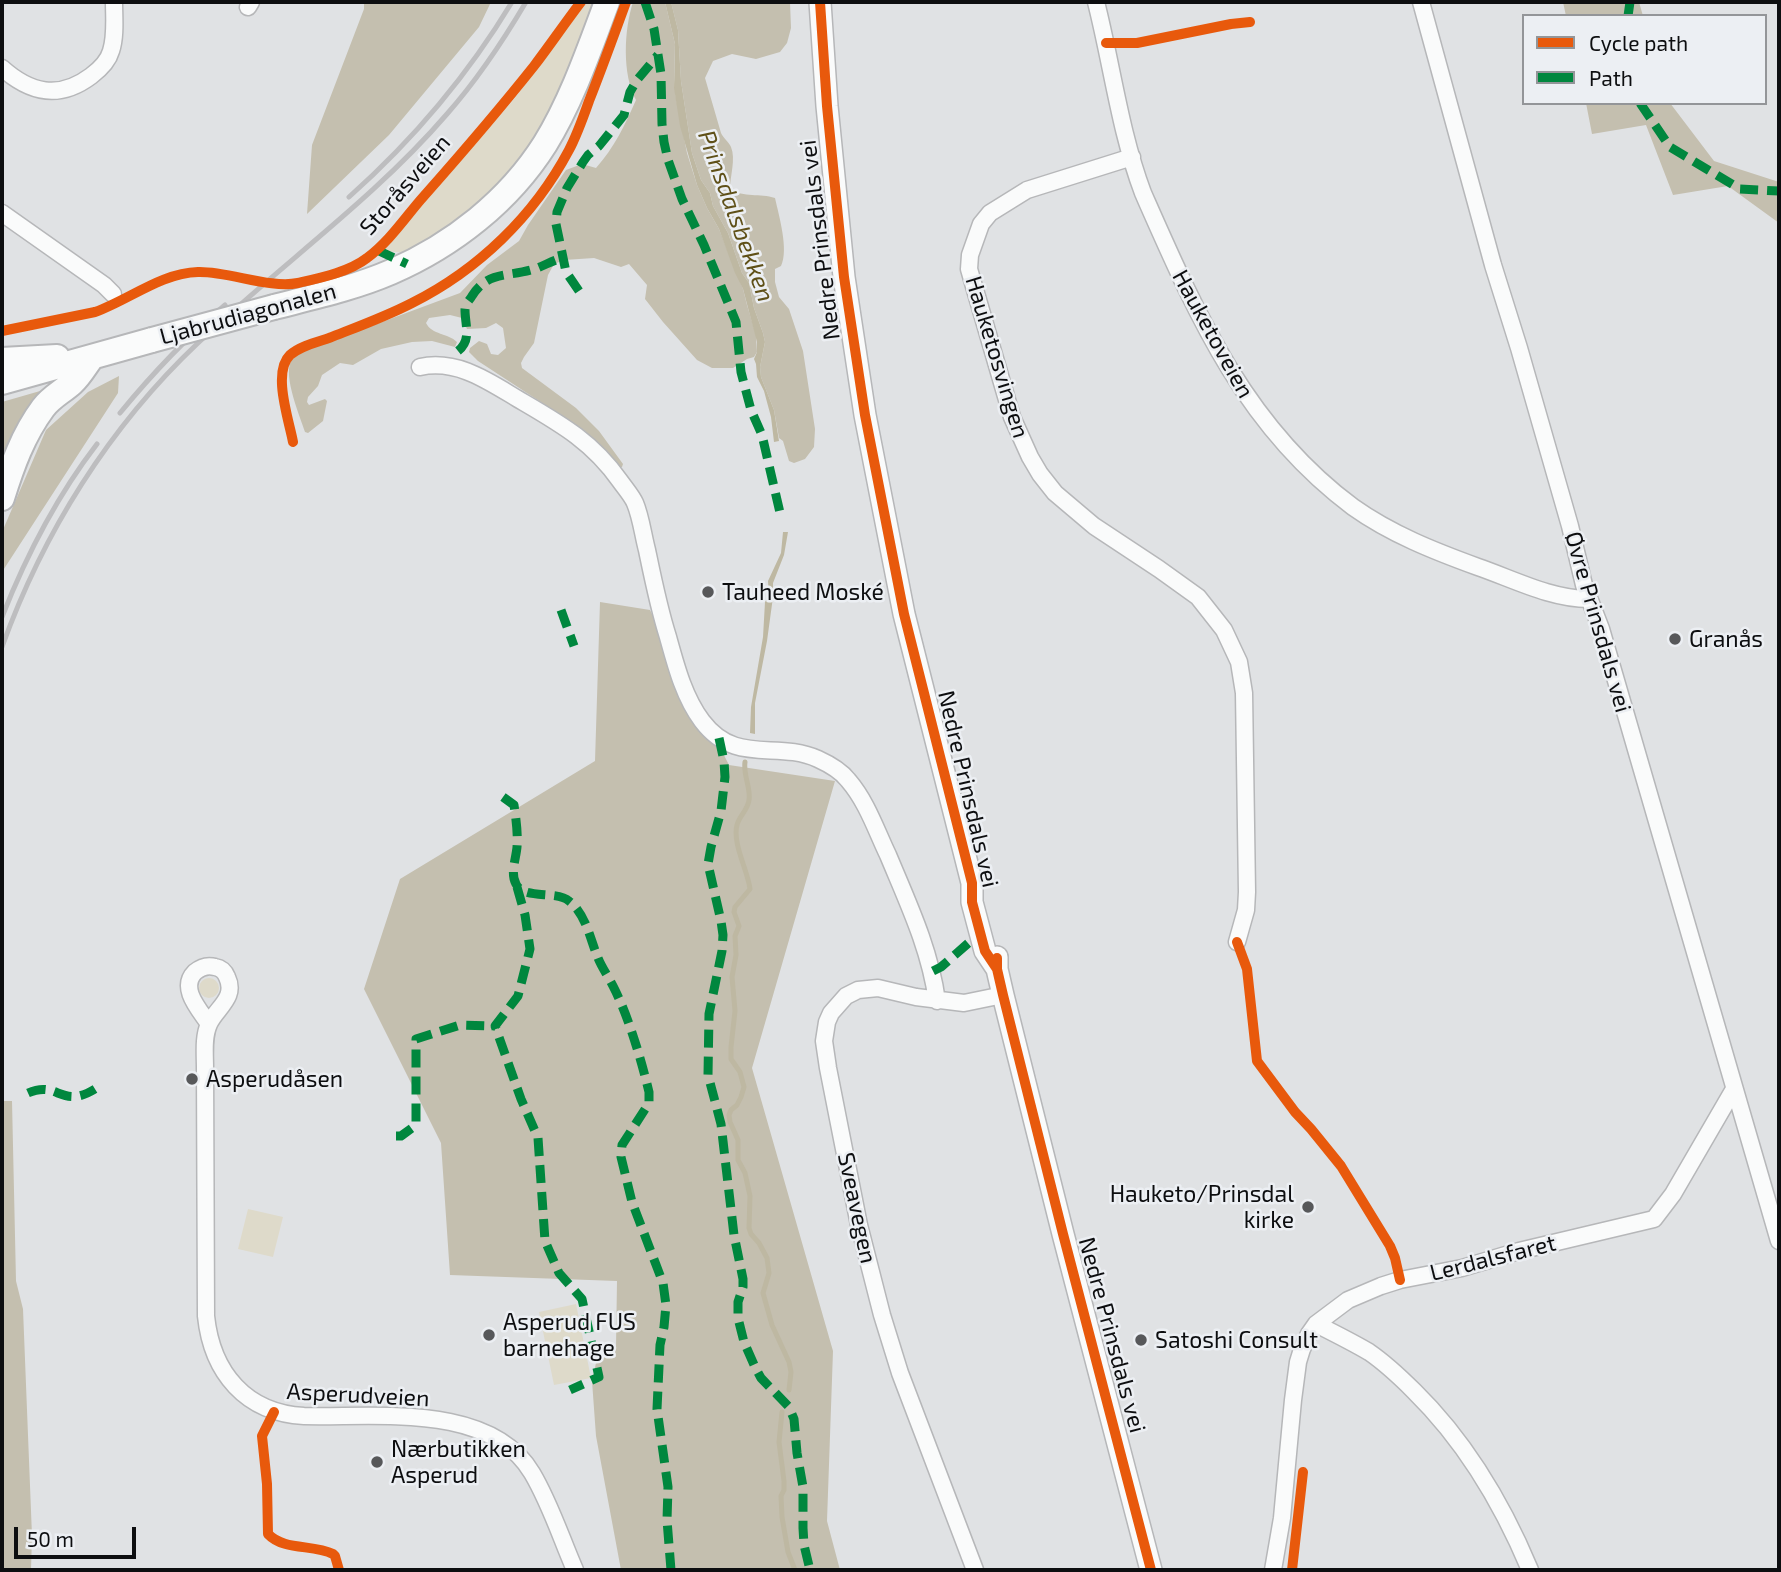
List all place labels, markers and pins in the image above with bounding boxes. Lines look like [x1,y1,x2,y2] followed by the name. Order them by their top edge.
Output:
[722,578,884,606] place label: Tauheed Moské
[700,584,716,600] marker: Tauheed Moské
[1689,625,1763,653] place label: Granås
[1667,631,1683,647] marker: Granås
[206,1065,343,1093] place label: Asperudåsen
[184,1071,200,1087] marker: Asperudåsen
[1110,1180,1294,1234] place label: Hauketo/Prinsdal kirke
[1300,1199,1316,1215] marker: Hauketo/Prinsdal kirke
[503,1308,636,1362] place label: Asperud FUS barnehage
[1155,1326,1318,1354] place label: Satoshi Consult
[481,1327,497,1343] marker: Asperud FUS barnehage
[1133,1332,1149,1348] marker: Satoshi Consult
[391,1435,526,1489] place label: Nærbutikken Asperud
[369,1454,385,1470] marker: Nærbutikken Asperud

